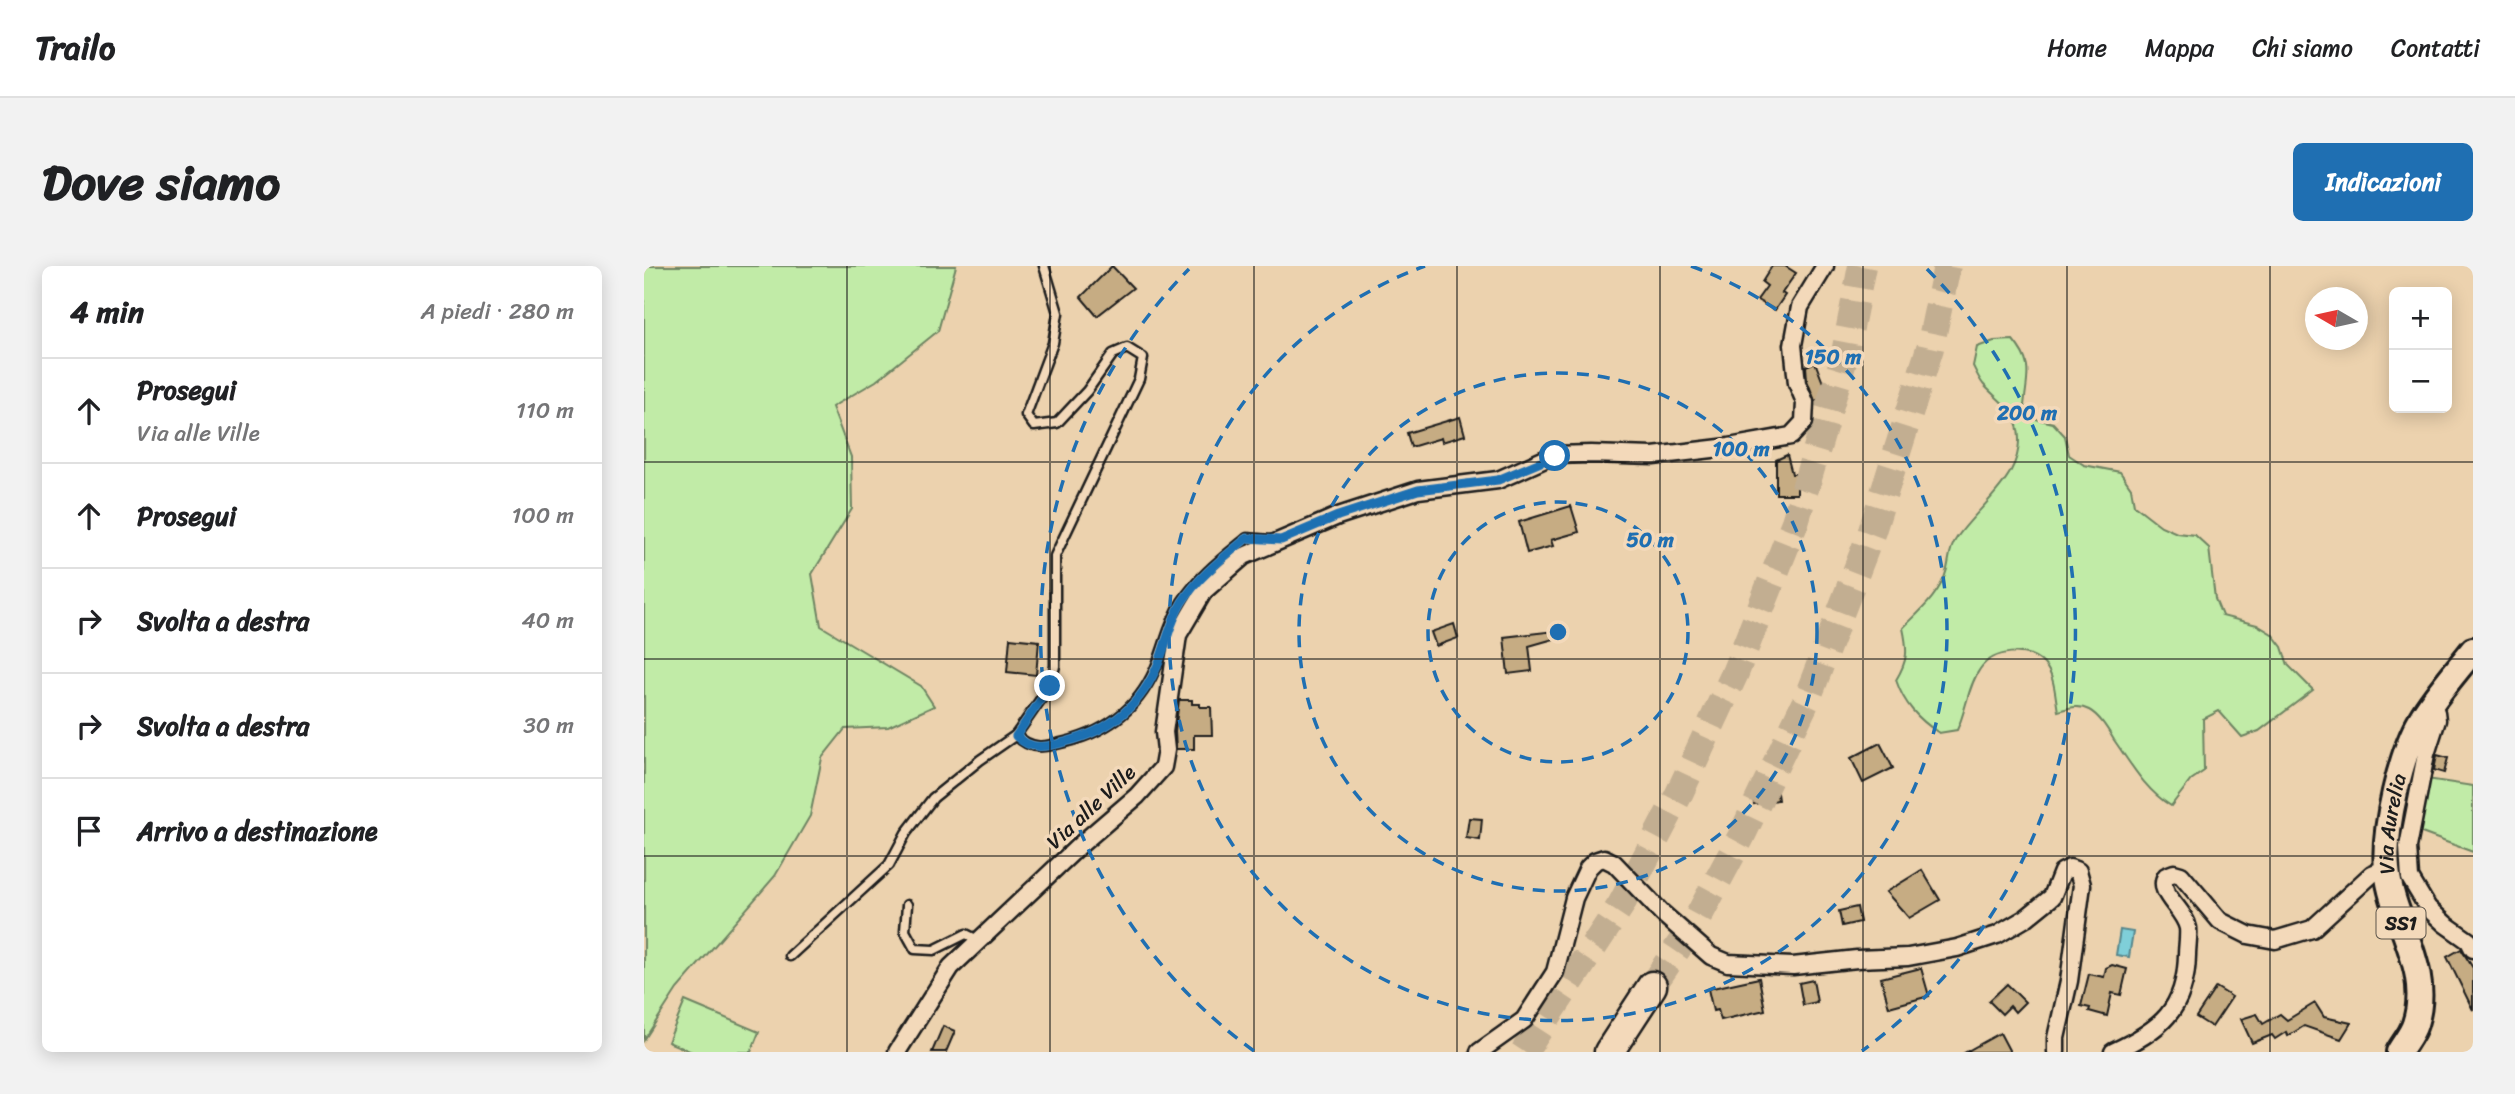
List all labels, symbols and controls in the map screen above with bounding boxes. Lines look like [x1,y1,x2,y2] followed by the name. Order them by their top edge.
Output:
[35,19,115,77] text: Trailo
[2047,27,2107,69] text: Home
[2145,27,2214,69] text: Mappa
[2252,27,2353,69] text: Chi siamo
[2391,27,2480,69] text: Contatti
[42,139,280,226] text: Dove siamo
[2293,143,2473,221] button: Indicazioni
[70,285,144,339] text: 4 min
[2305,287,2368,350] north arrow
[2389,287,2452,413] map controls
[2389,287,2452,350] button: +
[421,291,574,332] text: A piedi · 280 m
[1805,338,1862,376] text: 150 m
[2389,350,2452,413] button: −
[137,367,236,413] text: Prosegui
[516,390,574,431] text: 110 m
[70,392,108,430] icon: ahead
[1996,394,2058,432] text: 200 m
[137,413,260,454] text: Via alle Ville
[1712,430,1770,468] text: 100 m
[1539,440,1570,471] route start
[137,493,236,539] text: Prosegui
[511,495,574,536] text: 100 m
[70,497,108,535] icon: ahead
[1626,521,1675,559] text: 50 m
[137,598,309,644] text: Svolta a destra
[521,600,574,641] text: 40 m
[70,602,108,640] icon: right
[1546,620,1570,644] centre of rings
[1034,670,1065,701] route end
[137,703,309,749] text: Svolta a destra
[523,705,574,746] text: 30 m
[70,707,108,745] icon: right
[1037,755,1145,859] street label: Via alle Ville
[2367,769,2418,876] street label: Via Aurelia
[137,808,378,854] text: Arrivo a destinazione
[70,812,108,850] icon: arrive
[2376,908,2426,938] road number: SS1

